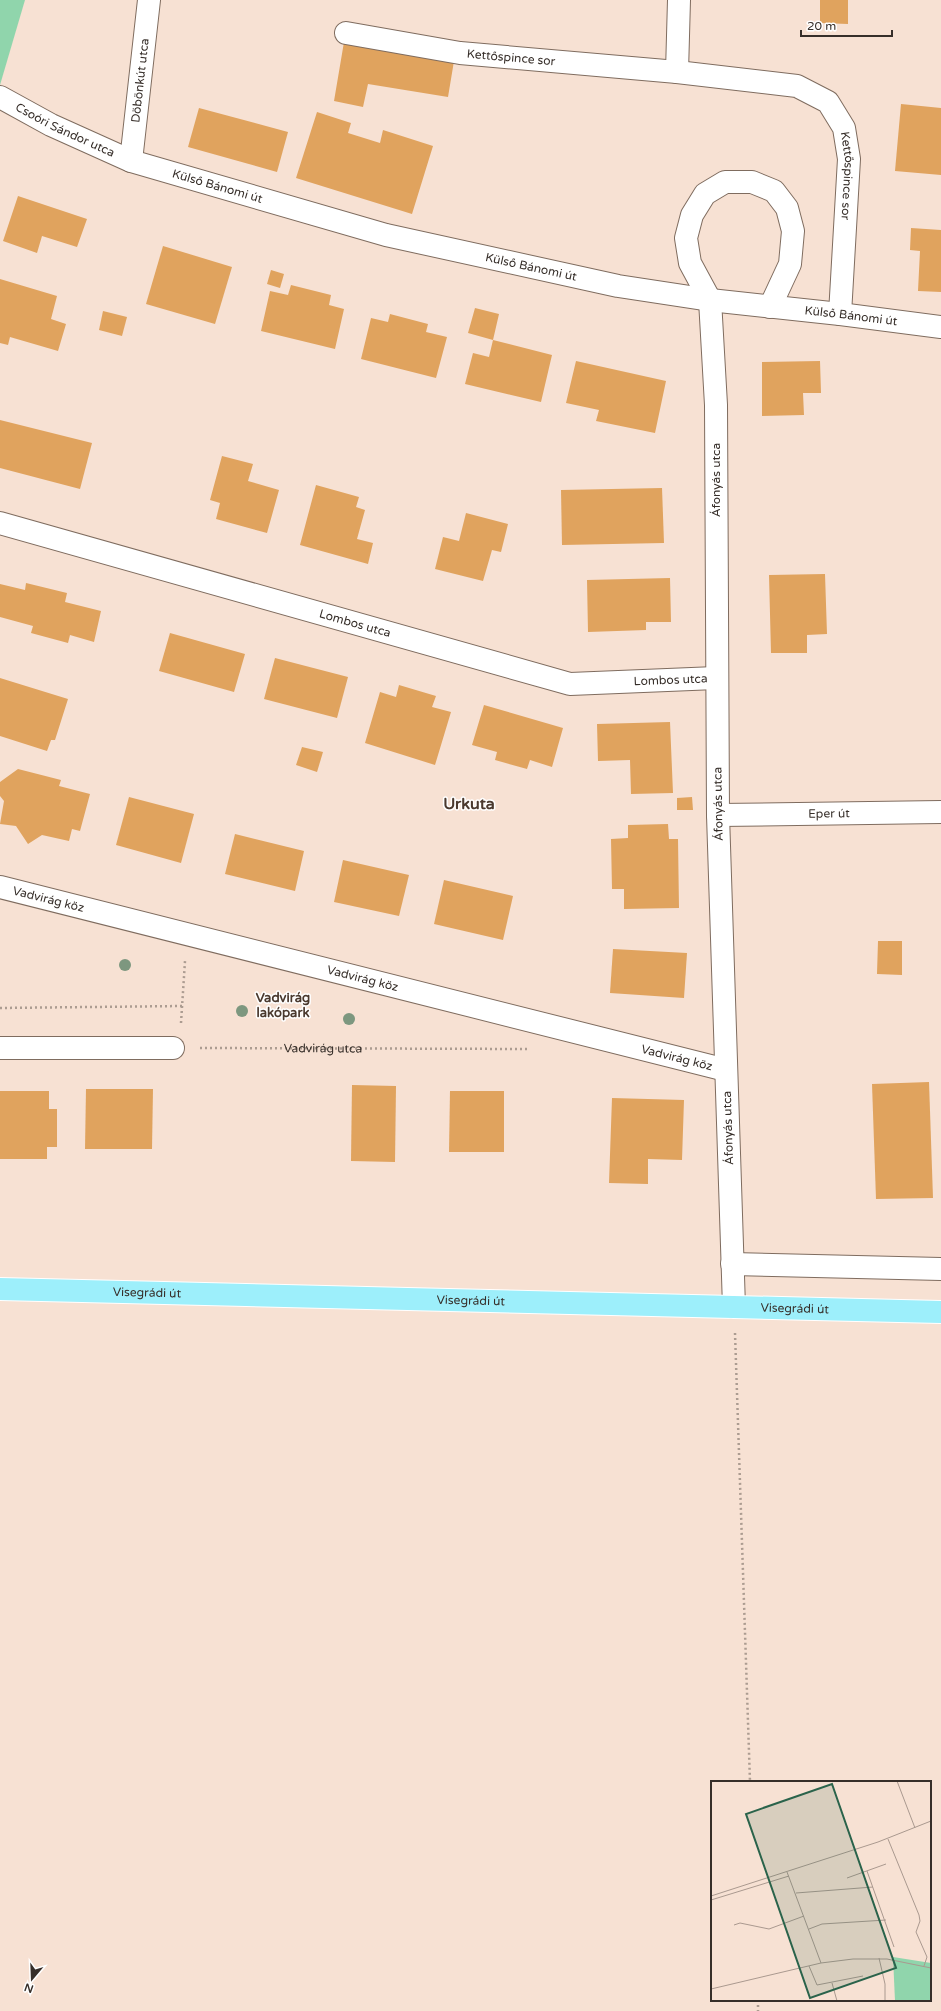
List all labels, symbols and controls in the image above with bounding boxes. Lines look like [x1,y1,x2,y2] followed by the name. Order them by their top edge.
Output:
[801,12,892,38] scale bar
[807,19,836,33] text: 20 m
[128,38,152,123] street label: Döbönkút utca
[466,47,556,68] street label: Kettőspince sor
[13,100,117,160] street label: Csoóri Sándor utca
[838,131,856,221] street label: Kettőspince sor
[171,166,265,206] street label: Külső Bánomi út
[484,250,579,284] street label: Külső Bánomi út
[804,303,899,328] street label: Külső Bánomi út
[709,443,723,517] street label: Áfonyás utca
[318,607,393,640] street label: Lombos utca
[633,671,708,688] street label: Lombos utca
[710,767,726,841] street label: Áfonyás utca
[443,794,495,814] district label: Urkuta
[808,806,850,821] street label: Eper út
[11,883,86,915] street label: Vadvirág köz
[325,963,400,994] street label: Vadvirág köz
[256,990,310,1021] district label: Vadvirág lakópark
[284,1041,362,1055] street label: Vadvirág utca
[640,1042,714,1073] street label: Vadvirág köz
[720,1091,736,1165] street label: Áfonyás utca
[113,1285,182,1300] street label: Visegrádi út
[437,1293,506,1308] street label: Visegrádi út
[760,1301,829,1316] street label: Visegrádi út
[711,1781,931,2001] inset map
[12,1959,52,1999] north arrow
[23,1980,35,1996] text: N

